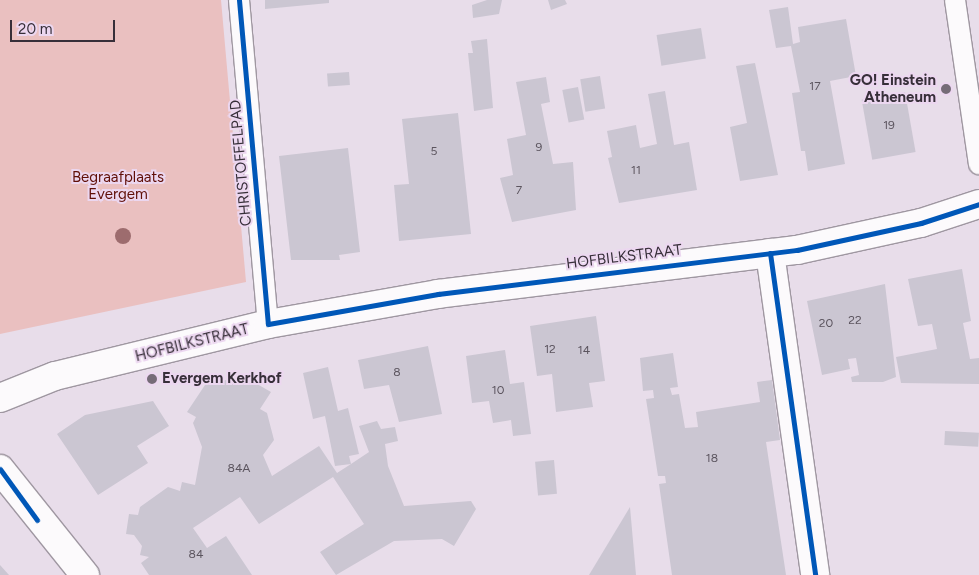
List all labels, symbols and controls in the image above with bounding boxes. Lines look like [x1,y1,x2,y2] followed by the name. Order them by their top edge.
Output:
[12,10,118,42] scale bar
[18,20,52,38] text: 20 m
[850,71,936,106] place label: GO! Einstein Atheneum
[809,80,821,94] house number: 17
[940,83,952,95] marker: GO! Einstein Atheneum
[227,99,255,227] street label: CHRISTOFFELPAD
[883,119,895,133] house number: 19
[536,141,542,155] house number: 9
[431,145,437,159] house number: 5
[631,164,641,178] house number: 11
[72,168,164,203] park label: Begraafplaats Evergem
[516,184,522,198] house number: 7
[565,241,683,273] street label: HOFBILKSTRAAT
[848,314,862,328] house number: 22
[819,317,833,331] house number: 20
[133,320,251,366] street label: HOFBILKSTRAAT
[544,343,556,357] house number: 12
[578,344,590,358] house number: 14
[393,366,401,380] house number: 8
[162,370,282,388] place label: Evergem Kerkhof
[146,373,158,385] marker: Evergem Kerkhof
[492,384,504,398] house number: 10
[706,452,718,466] house number: 18
[228,462,250,476] house number: 84A
[189,548,203,562] house number: 84

